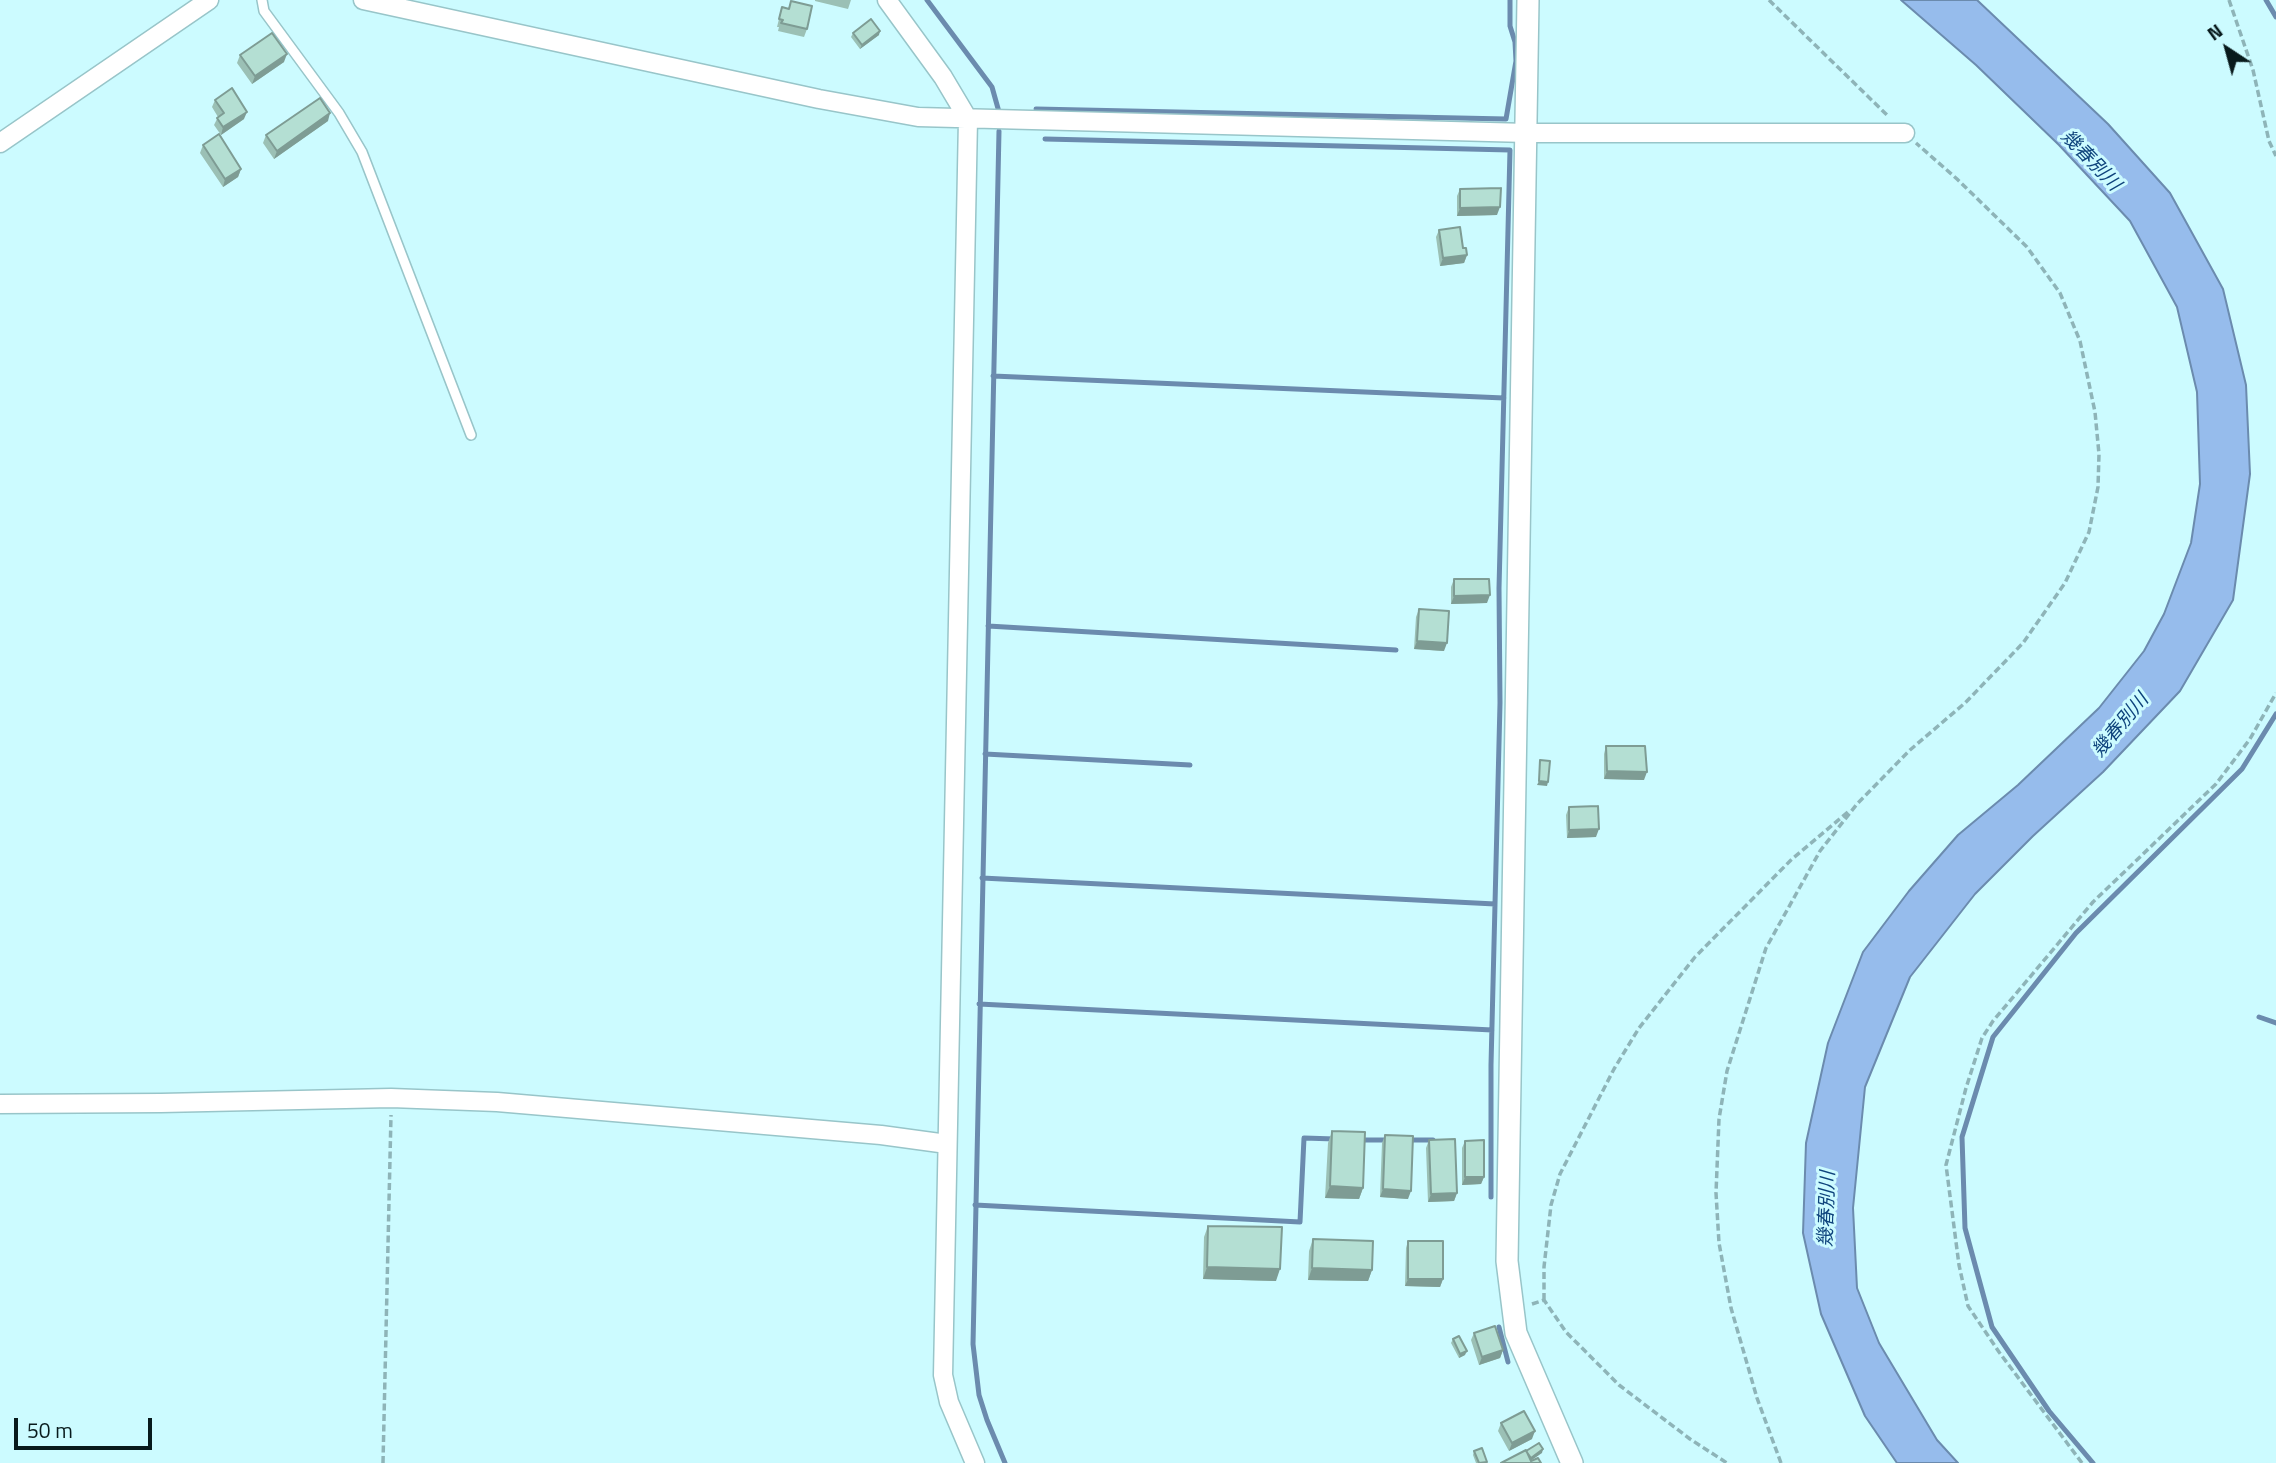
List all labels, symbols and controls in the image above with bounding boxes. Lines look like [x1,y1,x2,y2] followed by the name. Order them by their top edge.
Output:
[2192,14,2262,84] north arrow
[2201,16,2228,47] text: N
[2055,126,2125,196] water label: 幾春別川
[2088,690,2154,762] water label: 幾春別川
[1815,1171,1841,1247] water label: 幾春別川
[18,1404,156,1448] scale bar
[27,1414,73,1446] text: 50 m

